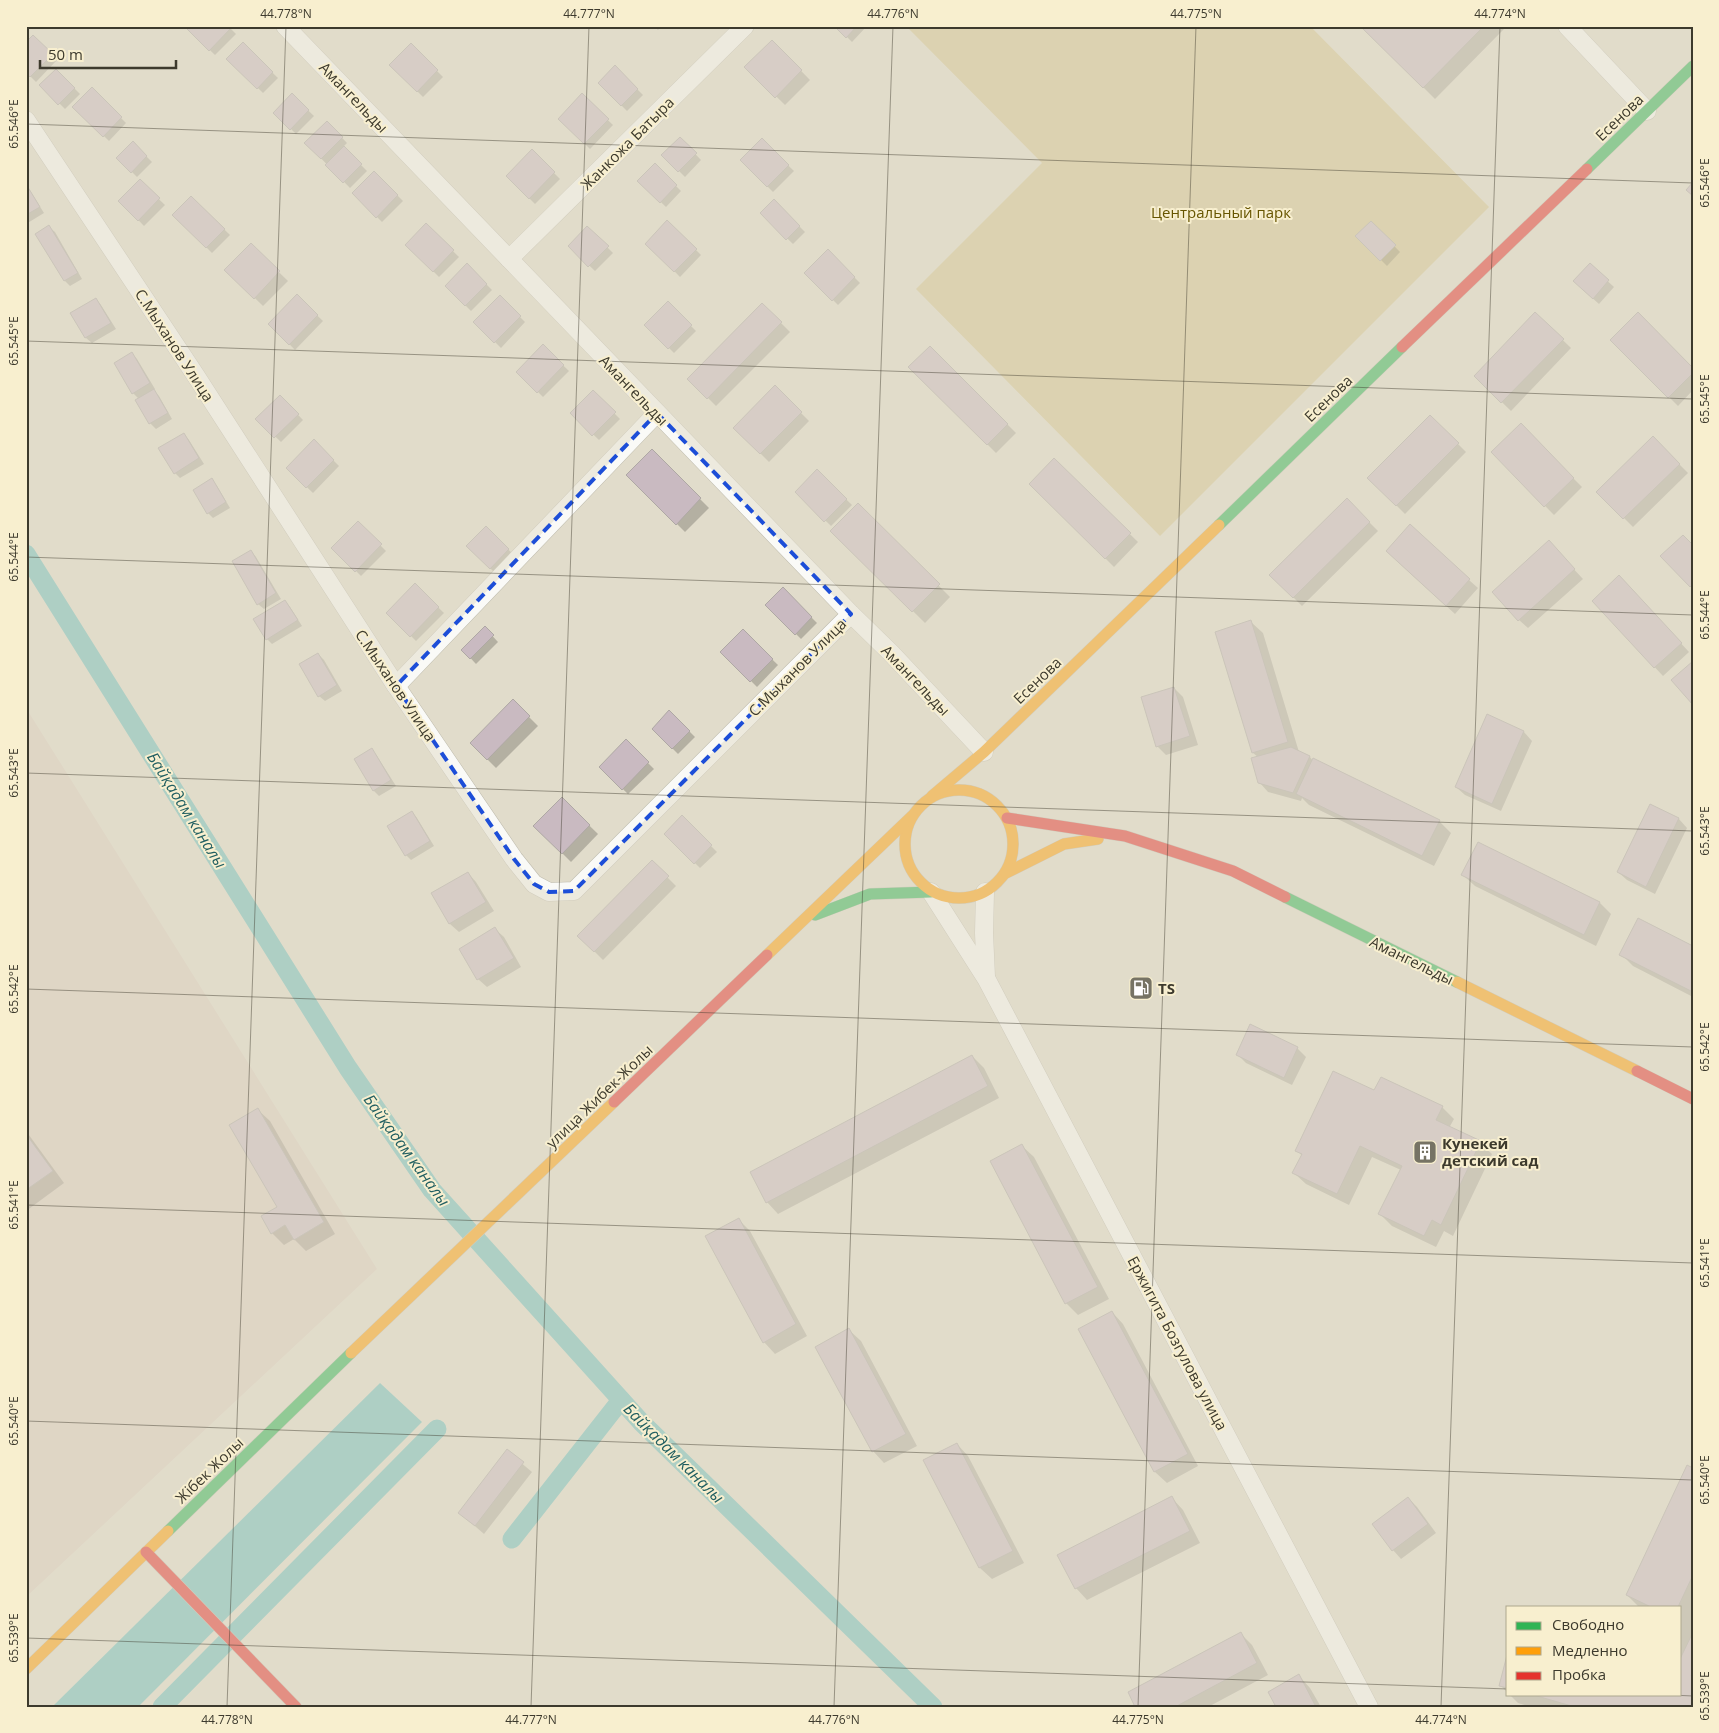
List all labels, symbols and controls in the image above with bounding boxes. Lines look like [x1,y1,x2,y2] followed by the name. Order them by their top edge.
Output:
[260,5,312,22] text: 44.778°N
[563,5,615,22] text: 44.777°N
[867,5,919,22] text: 44.776°N
[1170,5,1222,22] text: 44.775°N
[1474,5,1526,22] text: 44.774°N
[40,38,176,70] scale bar
[48,44,83,64] text: 50 m
[315,57,393,137] street label: Амангельды
[1591,89,1647,145] street label: Есенова
[576,92,678,194] street label: Жанкожа Батыра
[5,99,22,149] text: 65.546°E
[1696,158,1713,208] text: 65.546°E
[1151,202,1291,222] park label: Центральный парк
[131,285,219,405] street label: С.Мыханов Улица
[5,316,22,366] text: 65.545°E
[595,350,673,430] street label: Амангельды
[1300,370,1356,426] street label: Есенова
[1696,374,1713,424] text: 65.545°E
[5,532,22,582] text: 65.544°E
[1696,590,1713,640] text: 65.544°E
[744,614,850,720] street label: С.Мыханов Улица
[351,625,441,745] street label: С.Мыханов Улица
[877,640,955,720] street label: Амангельды
[1009,652,1065,708] street label: Есенова
[5,748,22,798] text: 65.543°E
[142,748,232,873] water label: Байқадам каналы
[1696,806,1713,856] text: 65.543°E
[1367,931,1457,989] street label: Амангельды
[5,964,22,1014] text: 65.542°E
[1128,975,1154,1001] fuel station icon: TS
[1158,978,1175,998] place label: TS
[1696,1022,1713,1072] text: 65.542°E
[541,1040,657,1152] street label: улица Жибек-Жолы
[359,1090,455,1211] water label: Байқадам каналы
[1442,1133,1538,1170] place label: Кунекей детский сад
[1412,1139,1438,1165] building icon: Кунекей детский сад
[5,1180,22,1230] text: 65.541°E
[1696,1238,1713,1288] text: 65.541°E
[1123,1252,1233,1434] street label: Ержигита Бозгулова улица
[5,1396,22,1446] text: 65.540°E
[619,1398,729,1508] water label: Байқадам каналы
[171,1433,247,1507] street label: Жібек Жолы
[1696,1455,1713,1505] text: 65.540°E
[1506,1606,1682,1696] legend
[5,1613,22,1663] text: 65.539°E
[1552,1614,1624,1634] text: Свободно
[1552,1640,1628,1660] text: Медленно
[1552,1664,1606,1684] text: Пробка
[1696,1671,1713,1721] text: 65.539°E
[201,1711,253,1728] text: 44.778°N
[505,1711,557,1728] text: 44.777°N
[808,1711,860,1728] text: 44.776°N
[1112,1711,1164,1728] text: 44.775°N
[1415,1711,1467,1728] text: 44.774°N

